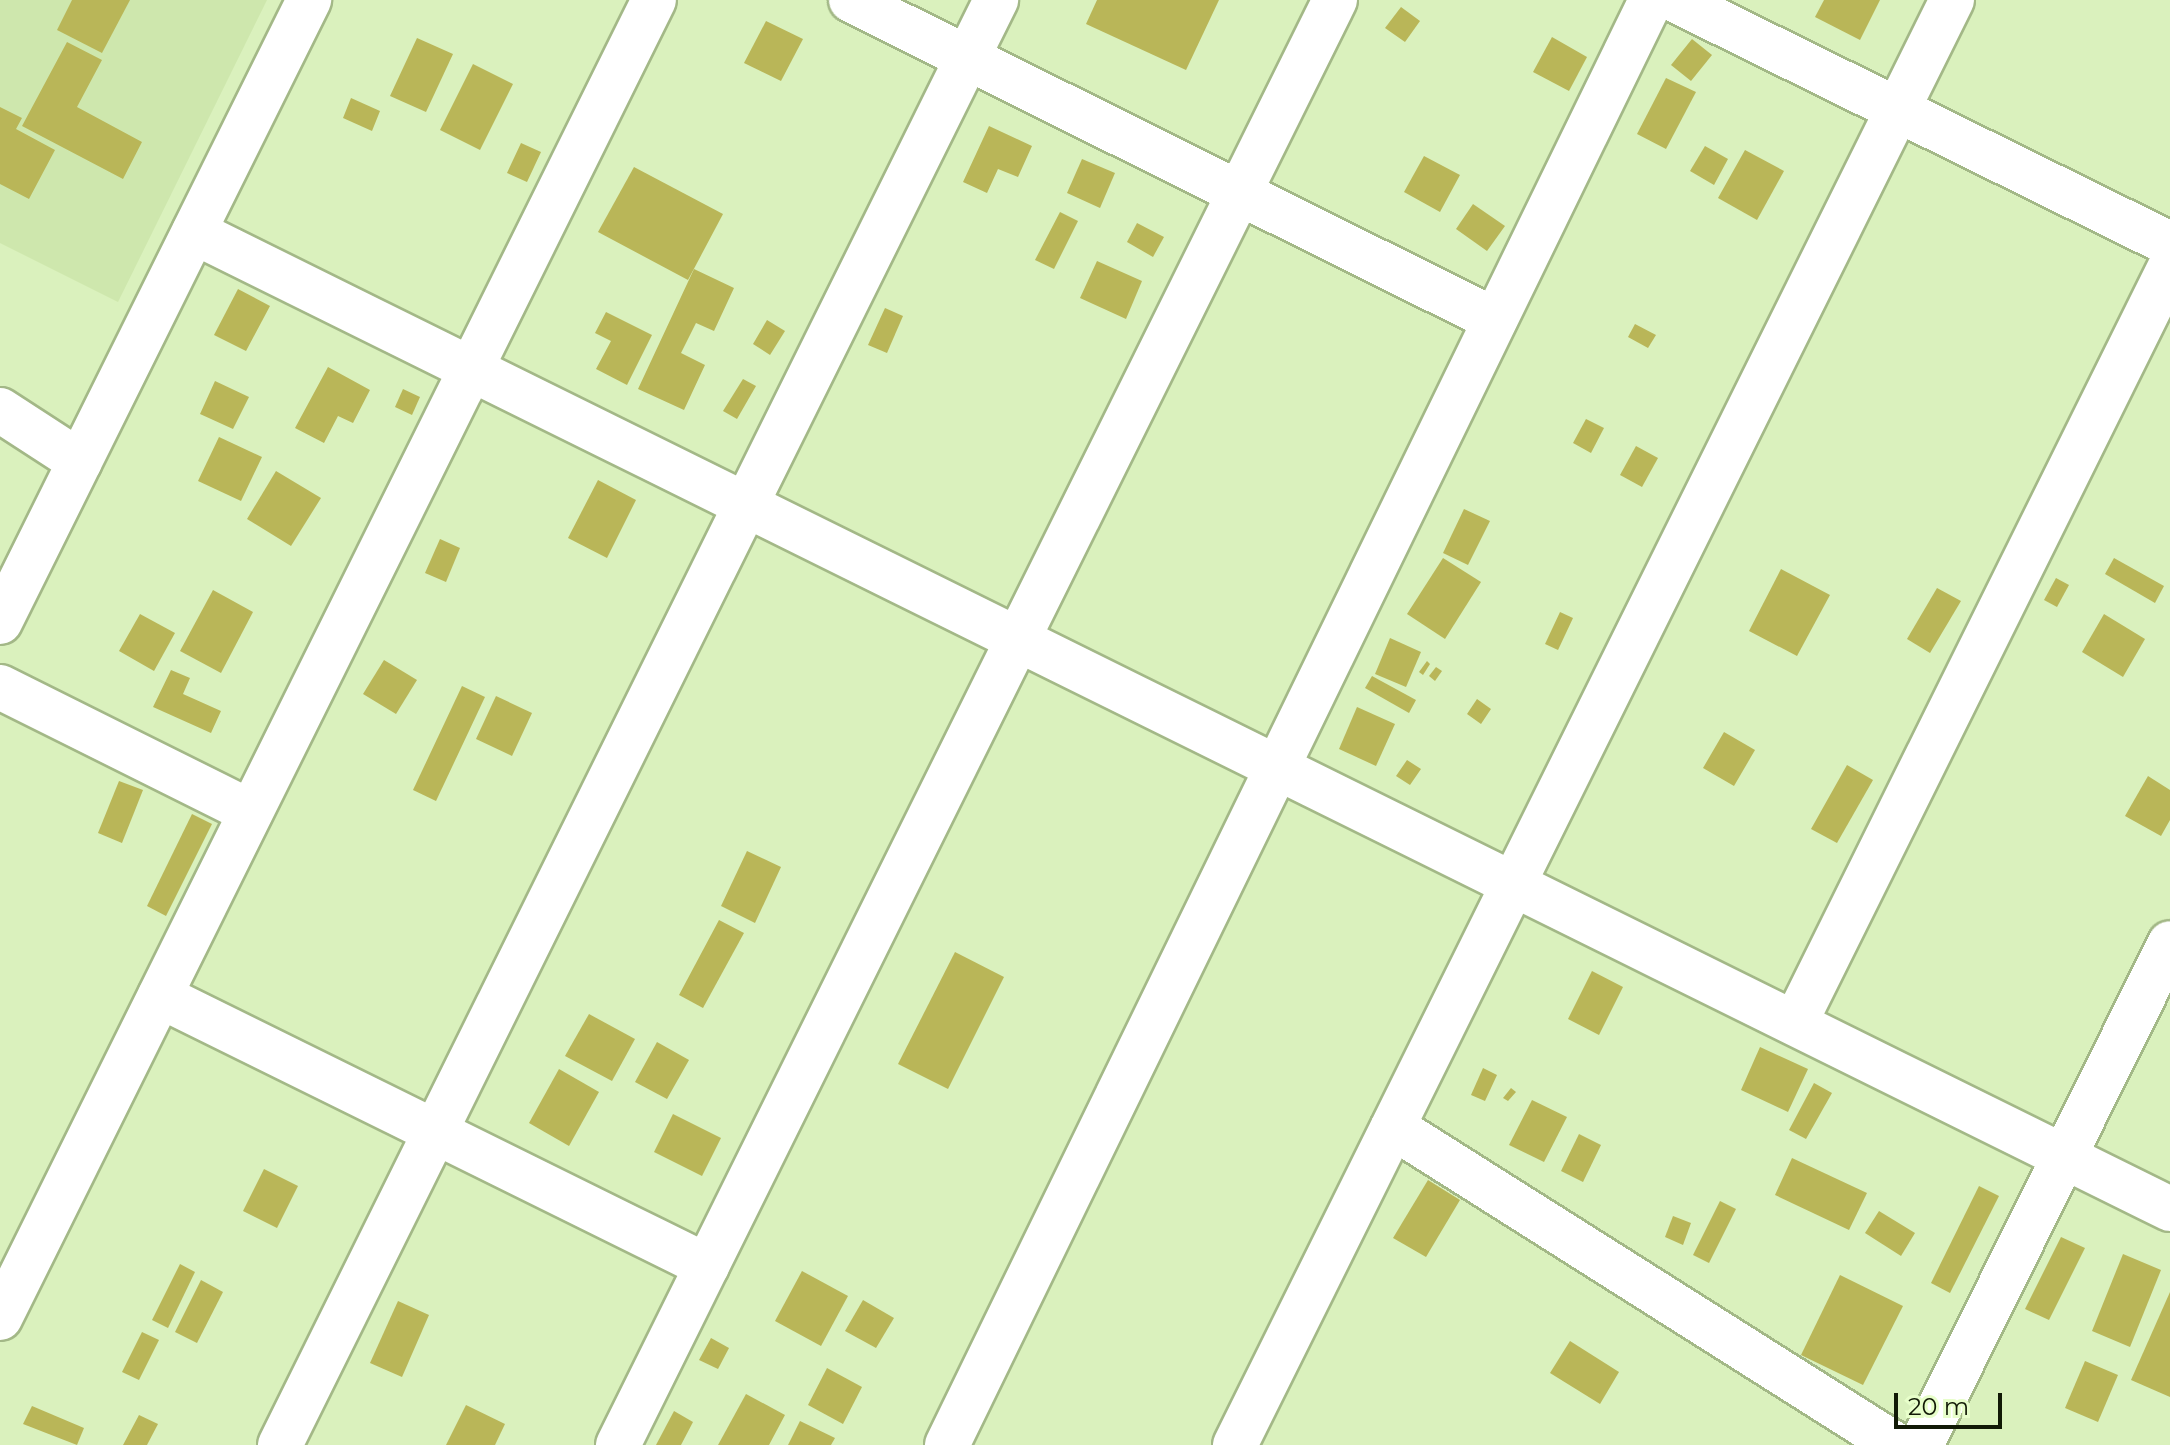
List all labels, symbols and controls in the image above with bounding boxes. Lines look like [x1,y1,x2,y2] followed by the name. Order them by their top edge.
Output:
[1898,1377,2006,1427] scale bar
[1908,1392,1969,1421] text: 20 m

